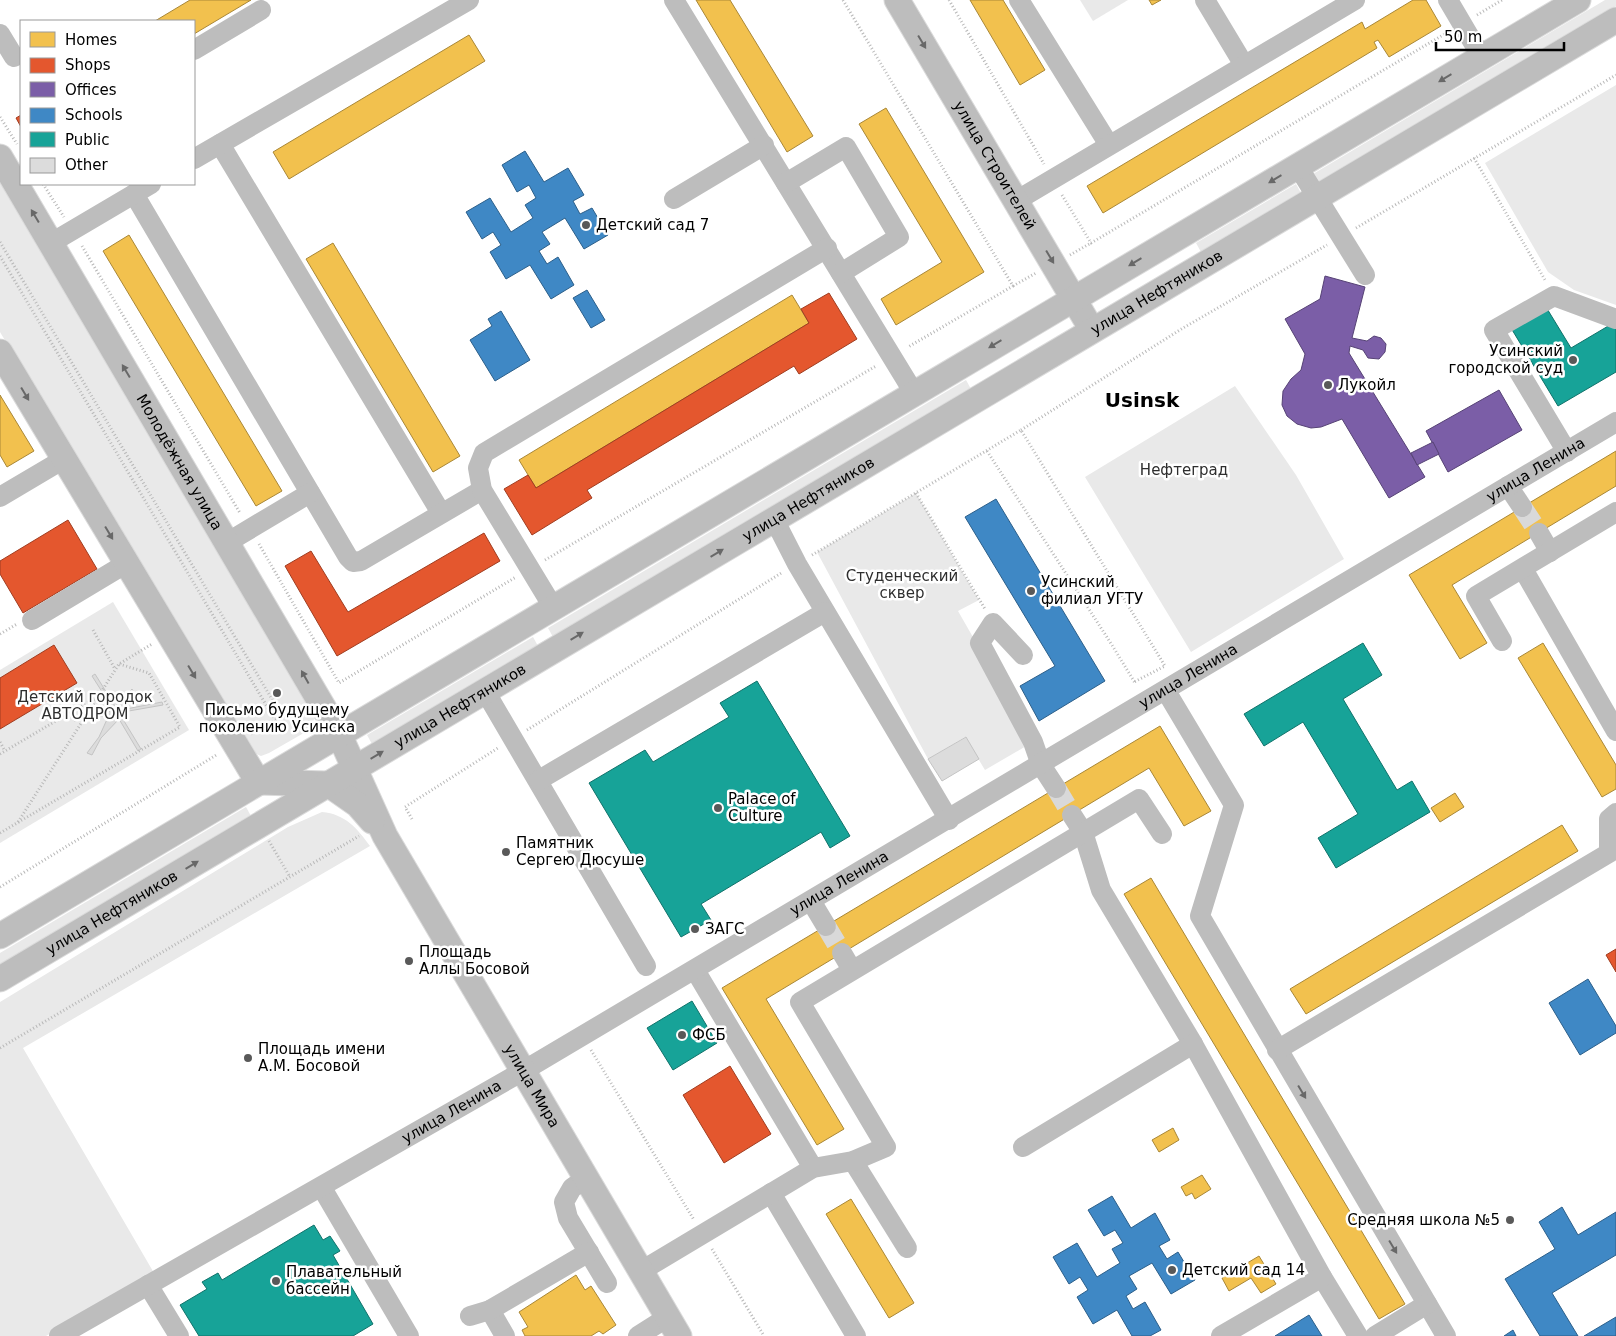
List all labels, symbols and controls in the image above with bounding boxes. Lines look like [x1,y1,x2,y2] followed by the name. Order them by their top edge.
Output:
[20,20,195,185] legend
[1436,20,1564,52] scale bar
[1444,28,1482,46] text: 50 m
[65,31,117,49] text: Homes
[918,35,927,48] one-way arrow
[65,56,111,74] text: Shops
[1438,73,1451,82] one-way arrow
[65,81,117,99] text: Offices
[950,98,1040,233] street label: улица Строителей
[65,106,123,124] text: Schools
[65,131,109,149] text: Public
[65,156,108,174] text: Other
[1269,174,1282,183] one-way arrow
[30,209,39,222] one-way arrow
[596,216,709,234] place label: Детский сад 7
[580,219,592,231] marker: Детский сад 7
[1087,247,1226,339] street label: улица Нефтяников
[1045,250,1054,264] one-way arrow
[1129,257,1142,266] one-way arrow
[989,340,1002,349] one-way arrow
[1448,342,1563,377] place label: Усинский городской суд
[1567,354,1579,366] marker: Усинский городской суд
[122,364,131,377] one-way arrow
[1338,376,1396,394] place label: Лукойл
[1322,379,1334,391] marker: Лукойл
[20,387,29,400] one-way arrow
[1105,388,1180,412] district label: Usinsk
[132,391,226,533] street label: Молодёжная улица
[1483,434,1588,506] street label: улица Ленина
[739,453,878,545] street label: улица Нефтяников
[1140,461,1228,479] park label: Нефтеград
[104,526,113,539] one-way arrow
[710,549,723,558] one-way arrow
[846,567,958,602] park label: Студенческий сквер
[1041,573,1143,608] place label: Усинский филиал УГТУ
[1025,585,1037,597] marker: Усинский филиал УГТУ
[571,632,584,641] one-way arrow
[1136,640,1241,712] street label: улица Ленина
[391,660,529,752] street label: улица Нефтяников
[188,666,197,679] one-way arrow
[301,670,310,684] one-way arrow
[271,687,283,699] marker: Письмо будущему поколению Усинска
[17,688,153,723] park label: Детский городок АВТОДРОМ
[199,701,355,736] place label: Письмо будущему поколению Усинска
[371,750,384,759] one-way arrow
[728,790,796,825] place label: Palace of Culture
[712,802,724,814] marker: Palace of Culture
[516,834,644,869] place label: Памятник Сергею Дюсуше
[500,846,512,858] marker: Памятник Сергею Дюсуше
[787,847,892,919] street label: улица Ленина
[186,860,199,869] one-way arrow
[43,867,181,959] street label: улица Нефтяников
[705,920,745,938] place label: ЗАГС
[689,923,701,935] marker: ЗАГС
[419,943,530,978] place label: Площадь Аллы Босовой
[403,955,415,967] marker: Площадь Аллы Босовой
[692,1026,726,1044] place label: ФСБ
[676,1029,688,1041] marker: ФСБ
[258,1040,385,1075] place label: Площадь имени А.М. Босовой
[500,1041,563,1131] street label: улица Мира
[242,1052,254,1064] marker: Площадь имени А.М. Босовой
[399,1076,504,1147] street label: улица Ленина
[1298,1085,1306,1099] one-way arrow
[1347,1211,1500,1229] place label: Средняя школа №5
[1504,1214,1516,1226] marker: Средняя школа №5
[1389,1241,1398,1254] one-way arrow
[1182,1261,1305,1279] place label: Детский сад 14
[286,1263,402,1298] place label: Плавательный бассейн
[1166,1264,1178,1276] marker: Детский сад 14
[270,1275,282,1287] marker: Плавательный бассейн

